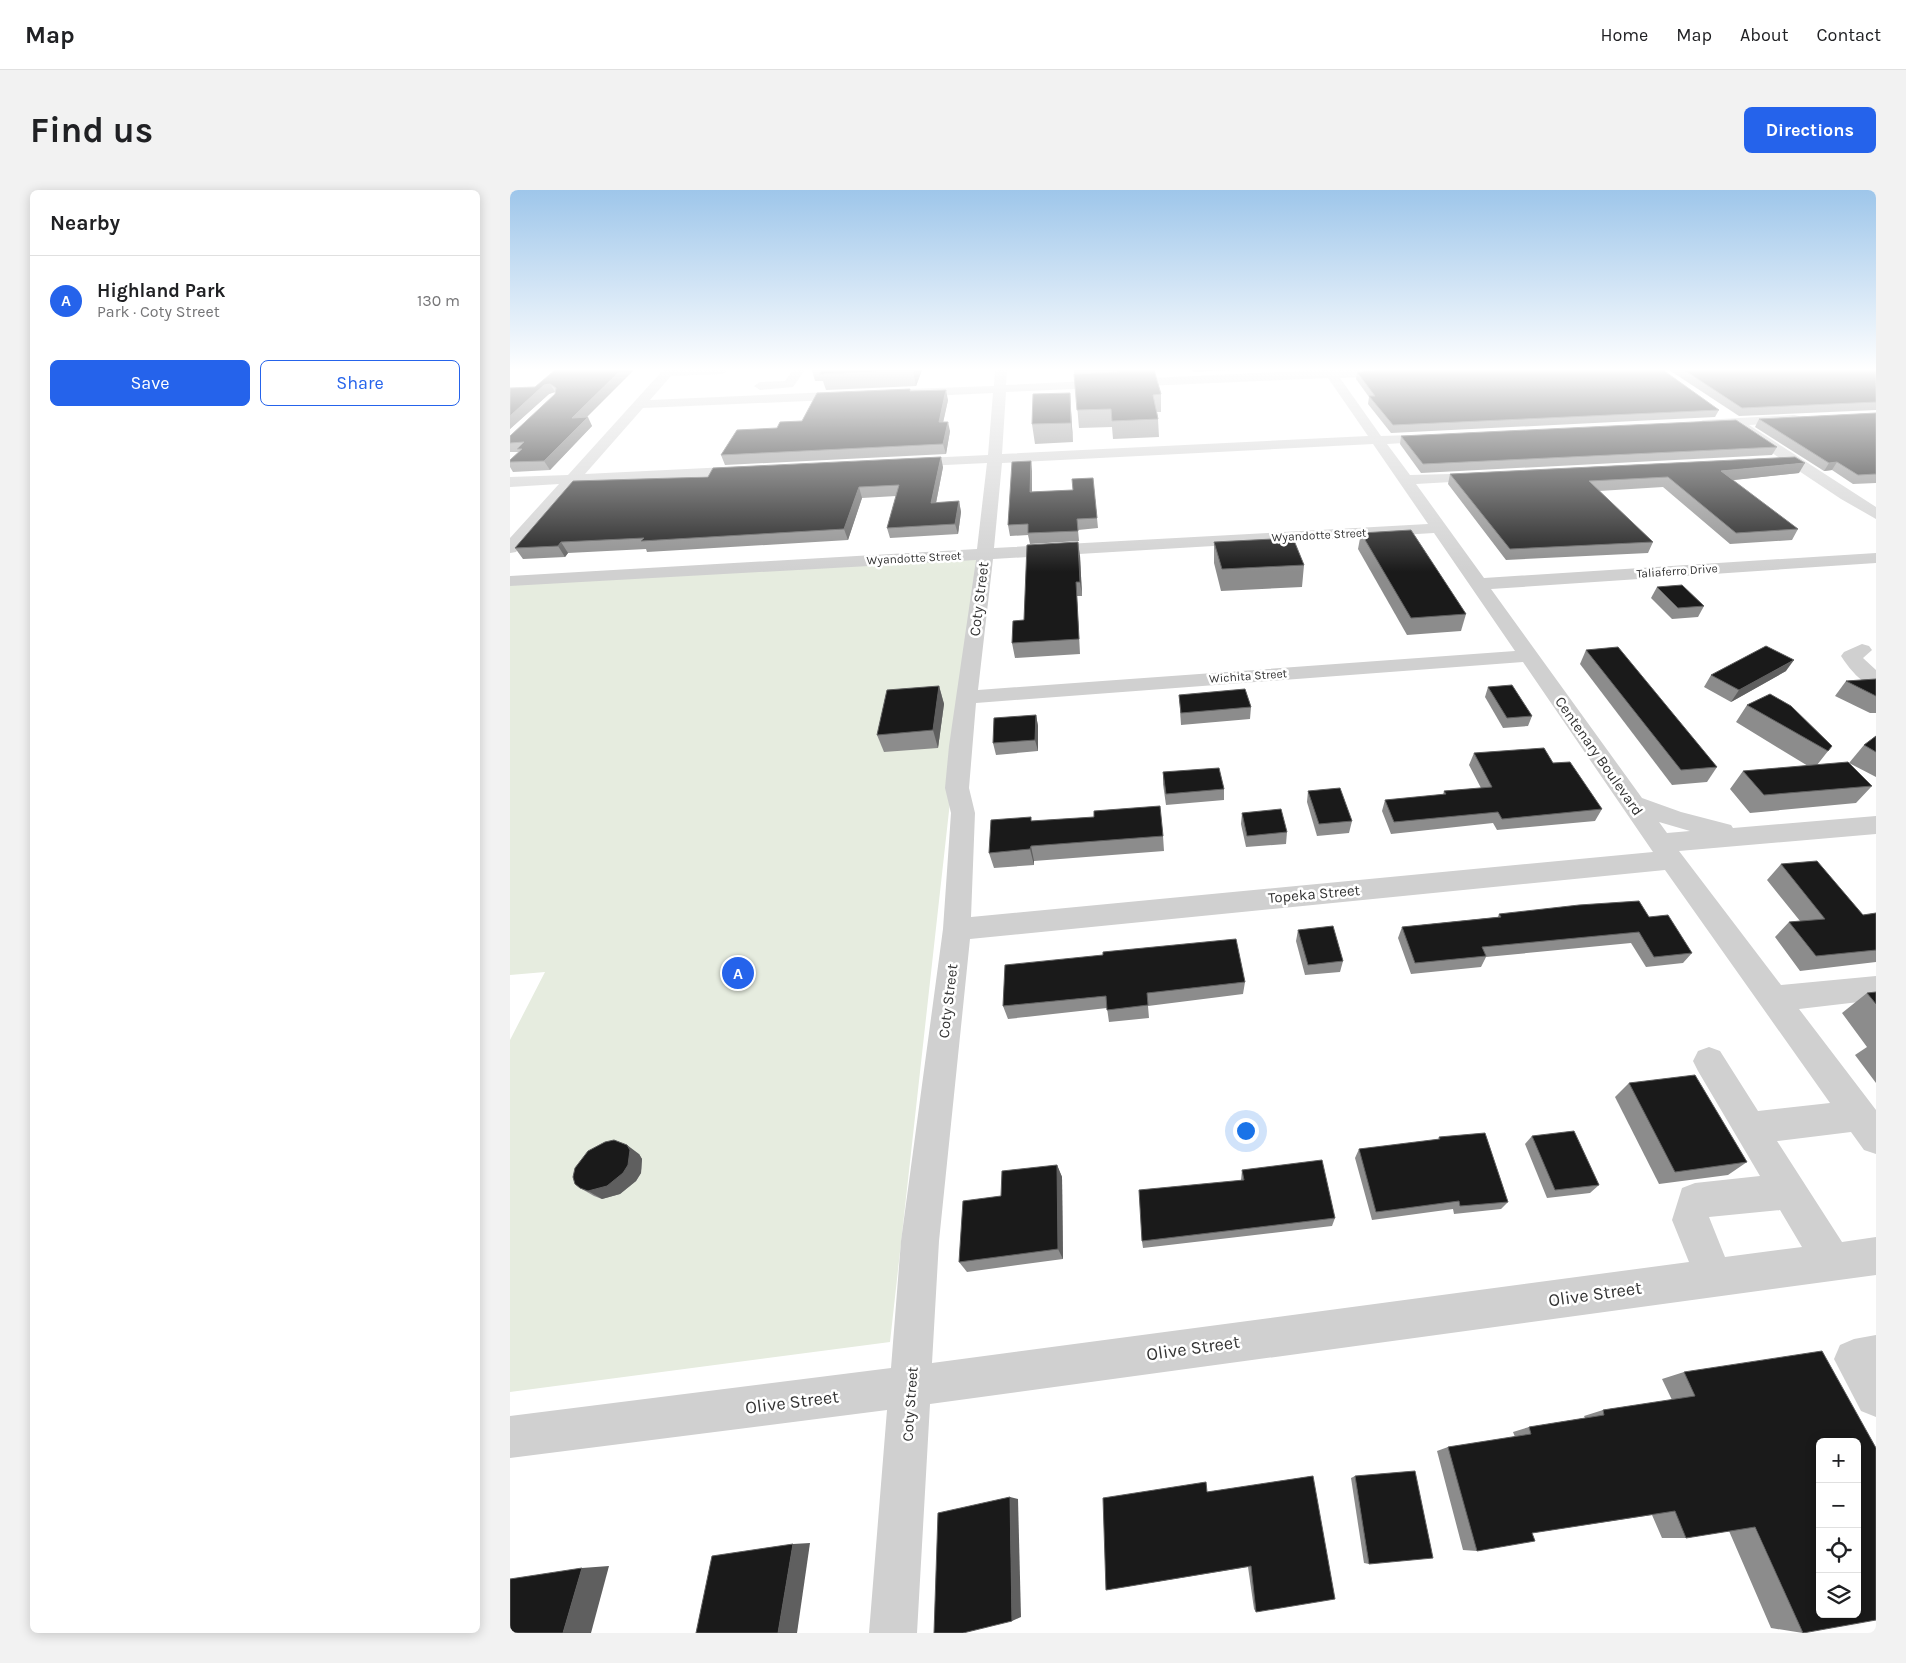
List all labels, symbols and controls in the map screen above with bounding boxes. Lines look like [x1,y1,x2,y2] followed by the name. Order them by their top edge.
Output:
[25,21,75,49] text: Map
[1600,24,1648,46] text: Home
[1676,24,1712,46] text: Map
[1740,24,1789,46] text: About
[1817,24,1881,46] text: Contact
[1744,107,1876,153] button: Directions
[30,110,153,151] text: Find us
[50,211,120,235] text: Nearby
[97,280,226,302] text: Highland Park
[61,291,71,310] text: A
[417,291,460,310] text: 130 m
[97,302,220,321] text: Park · Coty Street
[50,360,250,406] button: Save
[260,360,460,406] button: Share
[1271,526,1367,544] street label: Wyandotte Street
[866,549,962,567] street label: Wyandotte Street
[966,560,993,637] street label: Coty Street
[1636,561,1718,581] street label: Taliaferro Drive
[1208,666,1288,686] street label: Wichita Street
[1551,693,1647,819] street label: Centenary Boulevard
[1267,881,1361,907] street label: Topeka Street
[722,954,754,992] pin: A
[935,962,962,1039] street label: Coty Street
[1233,1118,1259,1144] your location
[1547,1277,1643,1311] street label: Olive Street
[1145,1331,1241,1365] street label: Olive Street
[898,1366,922,1442] street label: Coty Street
[744,1385,840,1419] street label: Olive Street
[1816,1438,1861,1618] map controls
[1816,1438,1861,1483] button: +
[1816,1483,1861,1528] button: −
[1816,1528,1861,1573] button: locate
[1816,1573,1861,1618] button: layers

